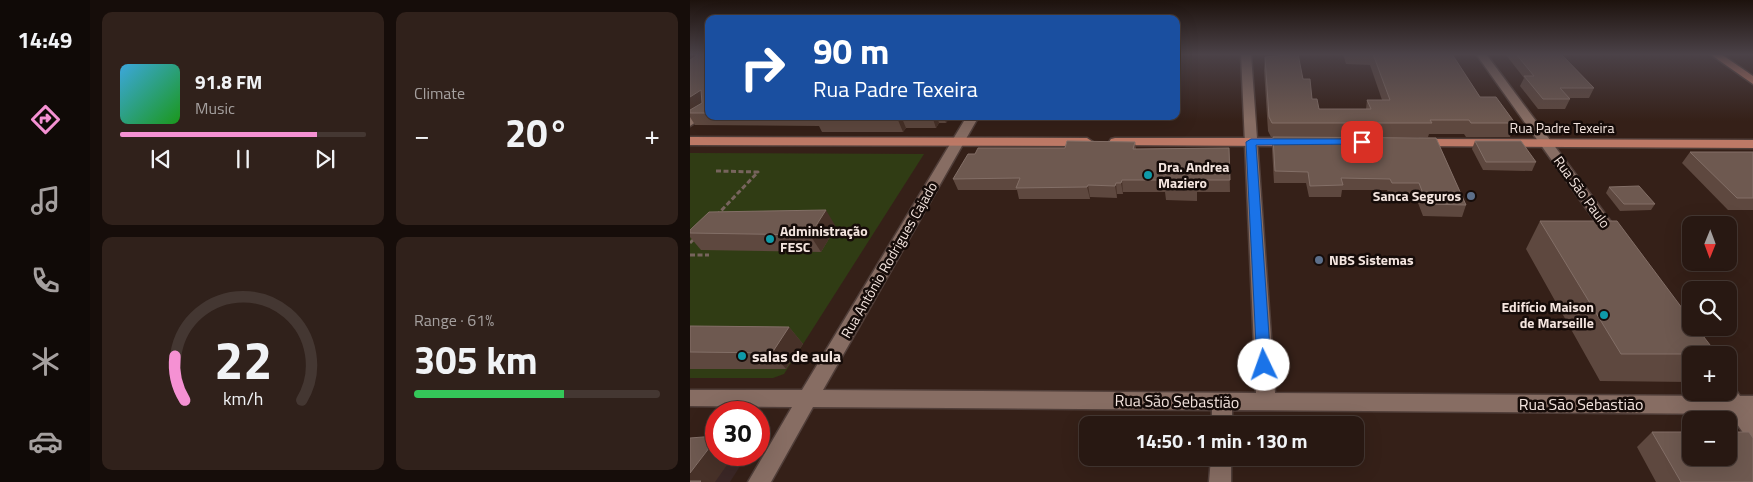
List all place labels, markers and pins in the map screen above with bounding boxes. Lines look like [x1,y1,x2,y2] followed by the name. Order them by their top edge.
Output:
[1341,121,1383,163] pin
[1158,156,1229,193] place label: Dra. Andrea Maziero
[1142,169,1154,181] marker: Dra. Andrea Maziero
[1373,185,1461,206] place label: Sanca Seguros
[1465,190,1477,202] marker: Sanca Seguros
[780,220,868,257] place label: Administração FESC
[764,233,776,245] marker: Administração FESC
[1329,249,1414,270] place label: NBS Sistemas
[1313,254,1325,266] marker: NBS Sistemas
[1501,296,1594,333] place label: Edifício Maison de Marseille
[1598,309,1610,321] marker: Edifício Maison de Marseille
[752,344,841,368] place label: salas de aula
[736,350,748,362] marker: salas de aula

